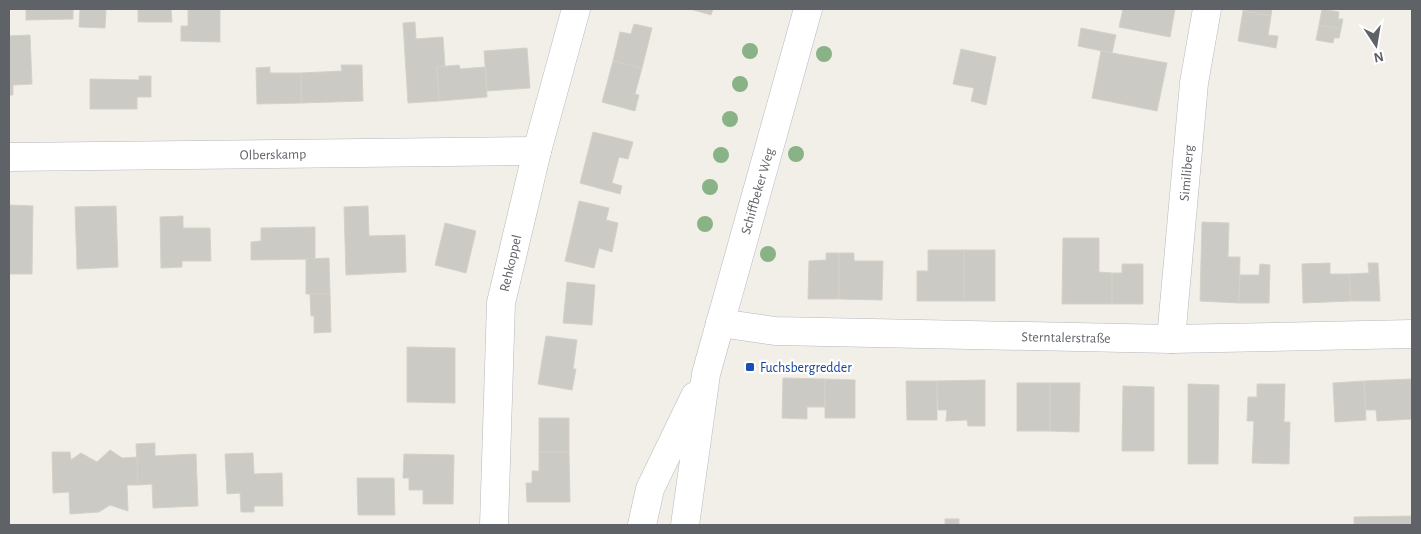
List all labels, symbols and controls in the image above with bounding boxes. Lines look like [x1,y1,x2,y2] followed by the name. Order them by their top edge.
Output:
[1351,20,1401,70] north arrow
[1372,49,1385,65] text: N
[1178,144,1196,202] street label: Similiberg
[739,146,777,236] street label: Schiffbeker Weg
[240,147,306,163] street label: Olberskamp
[498,233,524,293] street label: Rehkoppel
[1021,330,1111,346] street label: Sterntalerstraße
[744,361,756,373] marker: Fuchsbergredder
[760,361,852,375] place label: Fuchsbergredder

